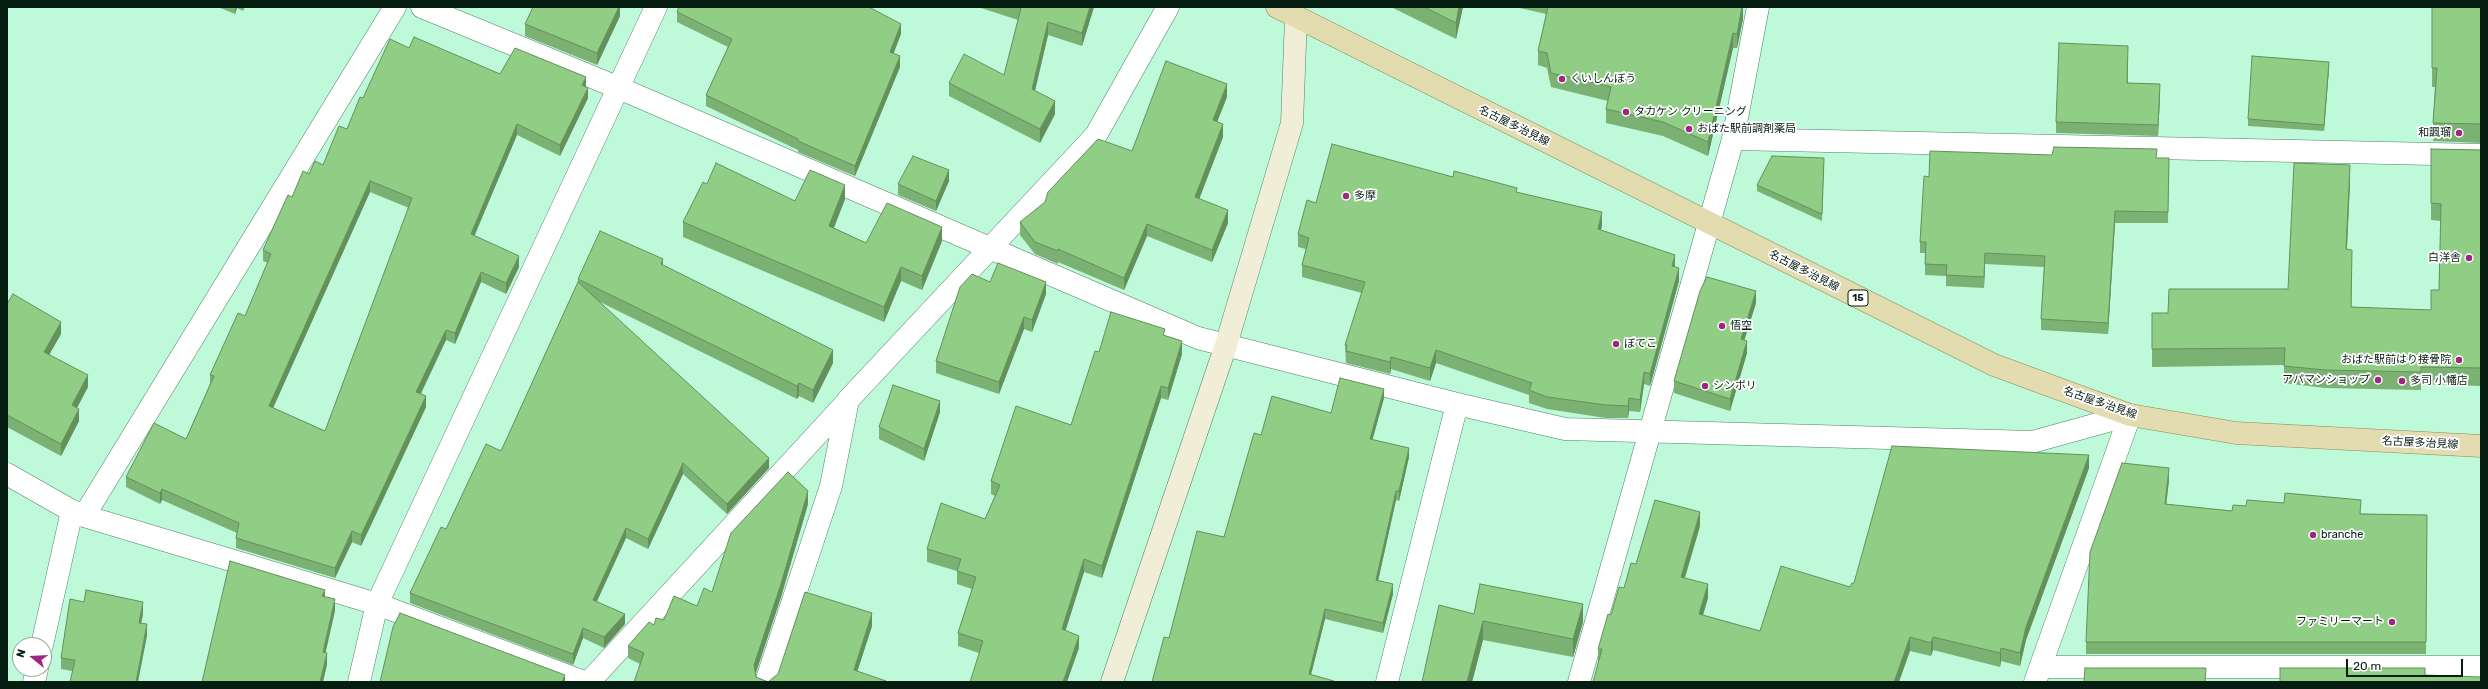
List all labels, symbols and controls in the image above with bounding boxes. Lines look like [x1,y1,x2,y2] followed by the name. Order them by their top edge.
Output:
[1570,72,1636,86] place label: くいしんぼう
[1557,74,1567,84] marker: くいしんぼう
[1477,103,1551,149] street label: 名古屋多治見線
[1634,105,1747,119] place label: タカケン クリーニング
[1621,107,1631,117] marker: タカケン クリーニング
[1697,122,1796,136] place label: おばた駅前調剤薬局
[1684,124,1694,134] marker: おばた駅前調剤薬局
[2418,126,2451,140] place label: 和諷瑠
[2454,128,2464,138] marker: 和諷瑠
[1354,189,1376,203] place label: 多摩
[1341,191,1351,201] marker: 多摩
[1767,248,1841,294] street label: 名古屋多治見線
[2428,251,2461,265] place label: 白洋舎
[2464,253,2474,263] marker: 白洋舎
[1848,290,1868,306] road number: 15
[1730,319,1752,333] place label: 悟空
[1717,321,1727,331] marker: 悟空
[1624,337,1657,351] place label: ぼてこ
[1611,339,1621,349] marker: ぼてこ
[2341,353,2451,367] place label: おばた駅前はり接骨院
[2454,355,2464,365] marker: おばた駅前はり接骨院
[2282,373,2370,387] place label: アパマンショップ
[2410,374,2468,388] place label: 多司 小幡店
[2373,375,2383,385] marker: アパマンショップ
[2397,376,2407,386] marker: 多司 小幡店
[1713,379,1757,393] place label: シンボリ
[1700,381,1710,391] marker: シンボリ
[2061,384,2139,422] street label: 名古屋多治見線
[2381,434,2459,452] street label: 名古屋多治見線
[2321,528,2363,542] place label: branche
[2308,530,2318,540] marker: branche
[2296,615,2384,629] place label: ファミリーマート
[2387,617,2397,627] marker: ファミリーマート
[12,637,52,677] north arrow
[14,648,28,659] text: N
[2348,651,2465,677] scale bar
[2353,659,2381,673] text: 20 m

